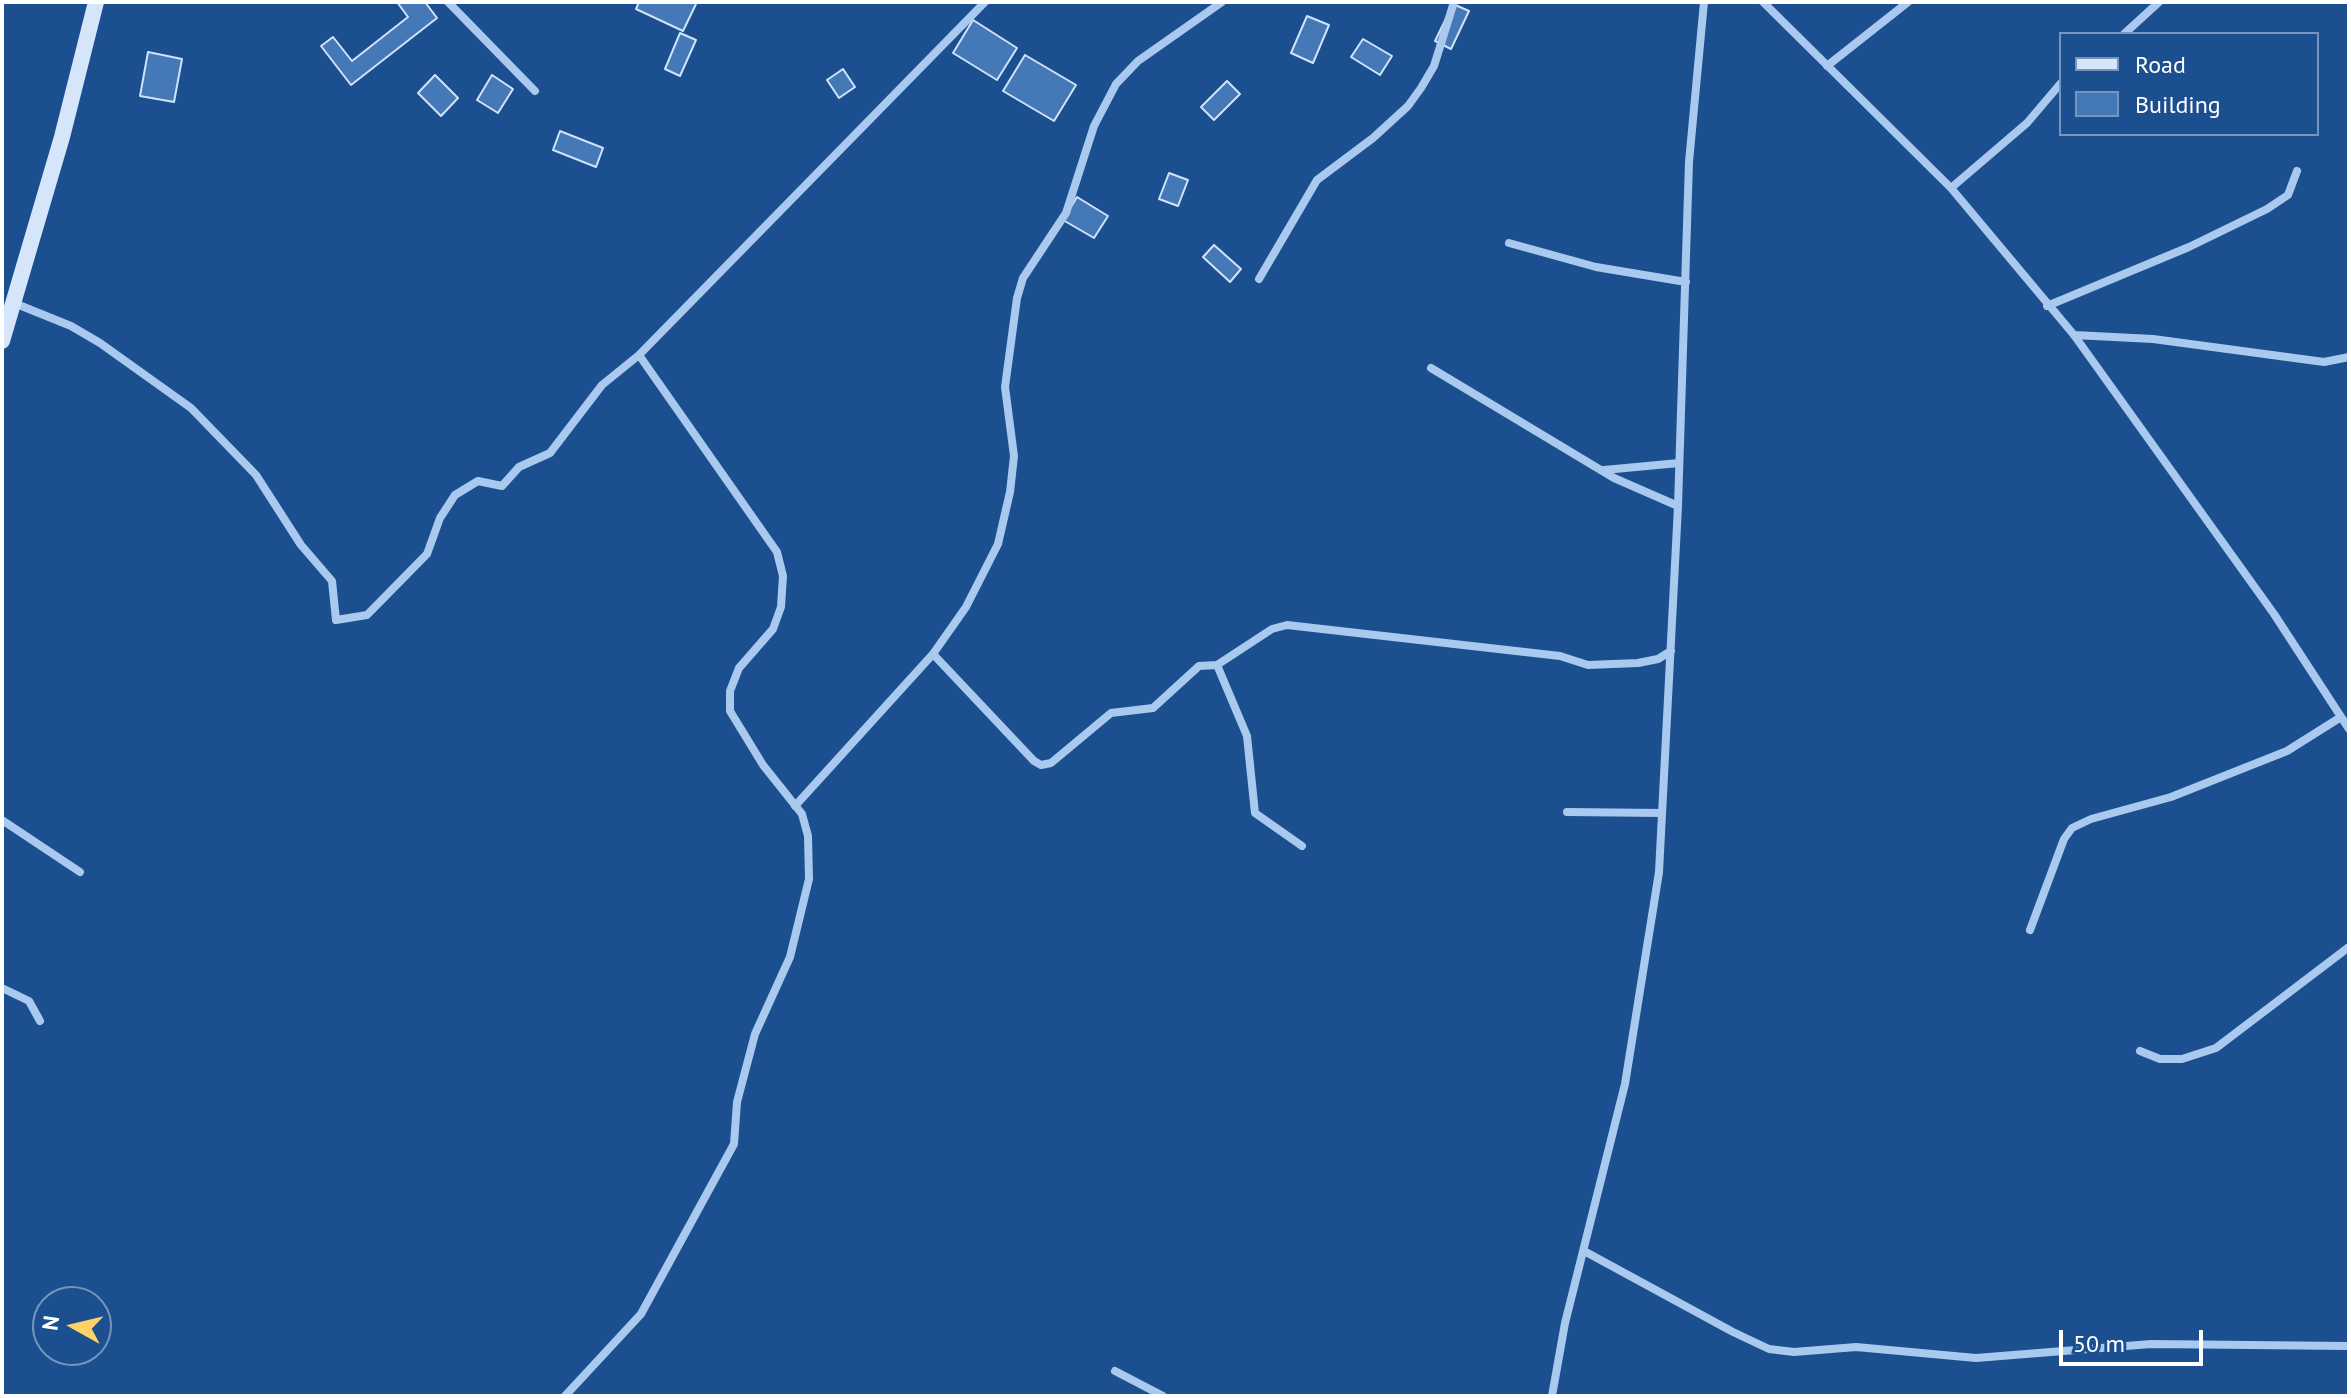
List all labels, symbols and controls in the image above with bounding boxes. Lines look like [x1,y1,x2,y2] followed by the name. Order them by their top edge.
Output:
[2059,32,2319,136] legend
[2135,49,2186,80] text: Road
[2135,89,2221,120] text: Building
[32,1286,112,1366] north arrow
[35,1314,65,1332] text: N
[2063,1314,2207,1364] scale bar
[2073,1328,2125,1359] text: 50 m

